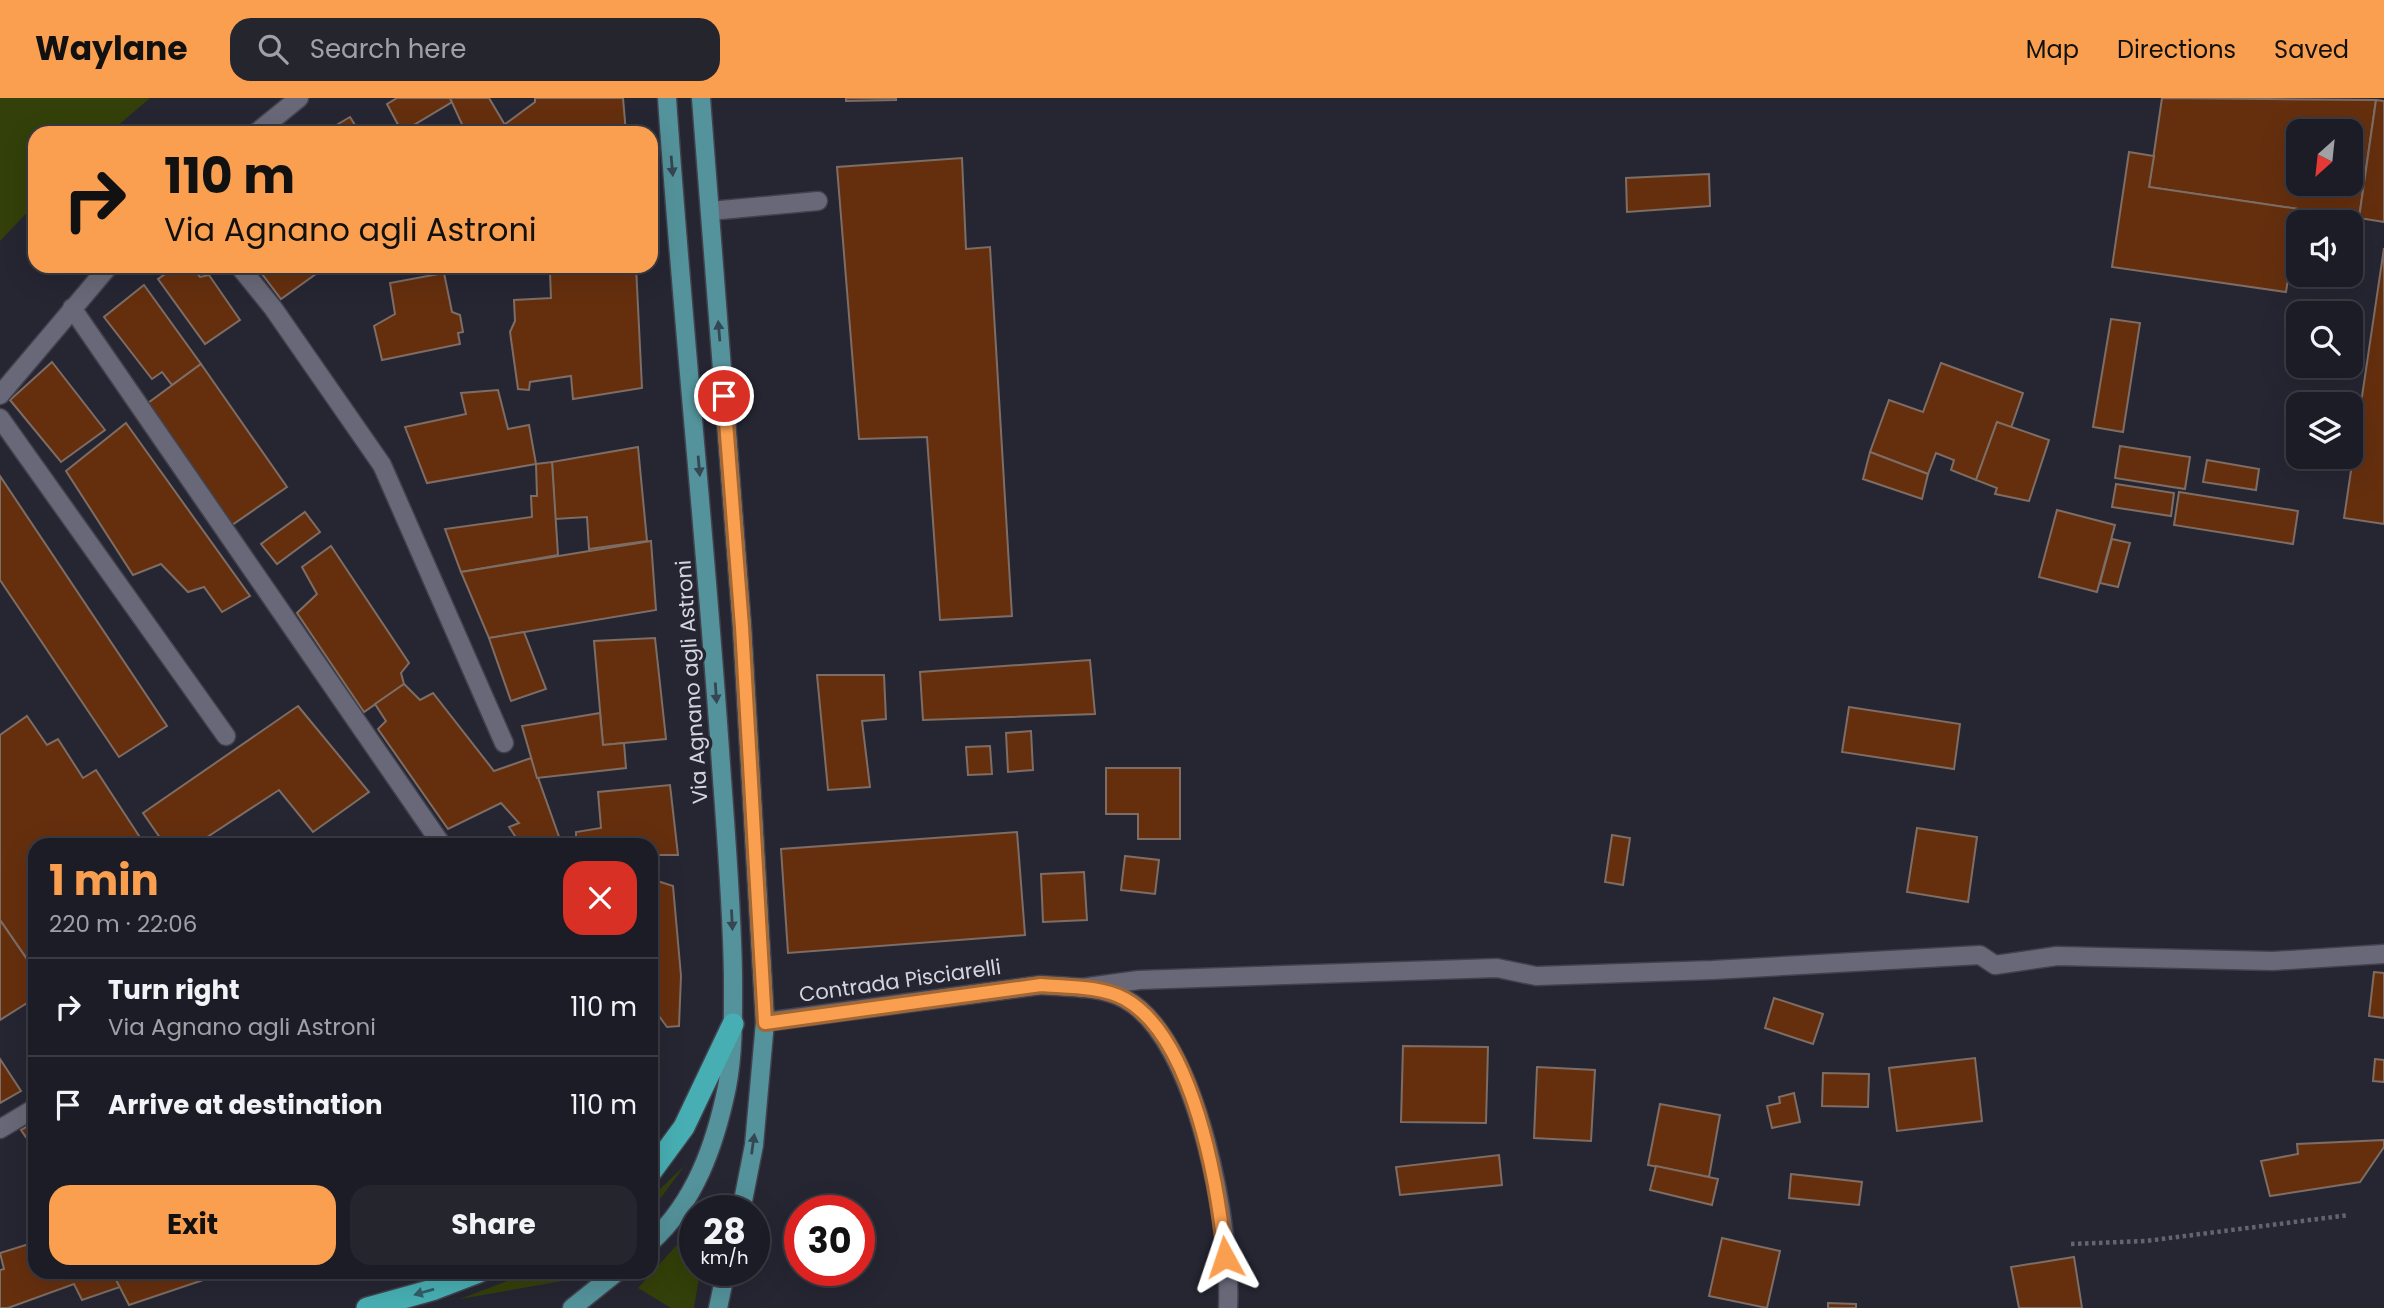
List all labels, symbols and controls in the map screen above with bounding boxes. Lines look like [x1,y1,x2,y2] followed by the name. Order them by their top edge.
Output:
[230,18,720,81] search box
[35,25,188,72] text: Waylane
[254,30,292,68] icon: search
[310,31,466,67] text: Search here
[2026,33,2079,66] text: Map
[2117,33,2236,66] text: Directions
[2274,33,2349,66] text: Saved
[2286,119,2362,196] north arrow
[2286,119,2363,469] map controls
[164,142,295,210] text: 110 m
[49,154,140,245] icon: right
[667,155,678,177] one-way arrow
[164,207,537,252] text: Via Agnano agli Astroni
[2286,210,2363,287] button: sound
[2286,301,2363,378] button: search
[713,319,724,341] one-way arrow
[694,366,754,426] pin
[705,377,743,415] icon: arrive
[2286,392,2363,469] button: layers
[694,455,705,477] one-way arrow
[669,559,714,805] street label: Via Agnano agli Astroni
[711,682,722,704] one-way arrow
[49,851,159,910] text: 1 min
[563,861,637,935] button: close
[49,908,197,940] text: 220 m · 22:06
[727,909,738,931] one-way arrow
[797,952,1003,1009] street label: Contrada Pisciarelli
[108,972,240,1008] text: Turn right
[49,988,87,1026] icon: right
[570,989,637,1025] text: 110 m
[108,1011,376,1043] text: Via Agnano agli Astroni
[49,1086,87,1124] icon: arrive
[108,1087,383,1123] text: Arrive at destination
[570,1087,637,1123] text: 110 m
[748,1133,759,1155] one-way arrow
[49,1185,336,1265] button: Exit
[350,1185,637,1265] button: Share
[784,1195,875,1286] speed limit sign: 30
[703,1207,746,1256] text: 28
[1188,1220,1262,1294] position arrow
[701,1245,748,1270] text: km/h
[413,1288,434,1298] one-way arrow

